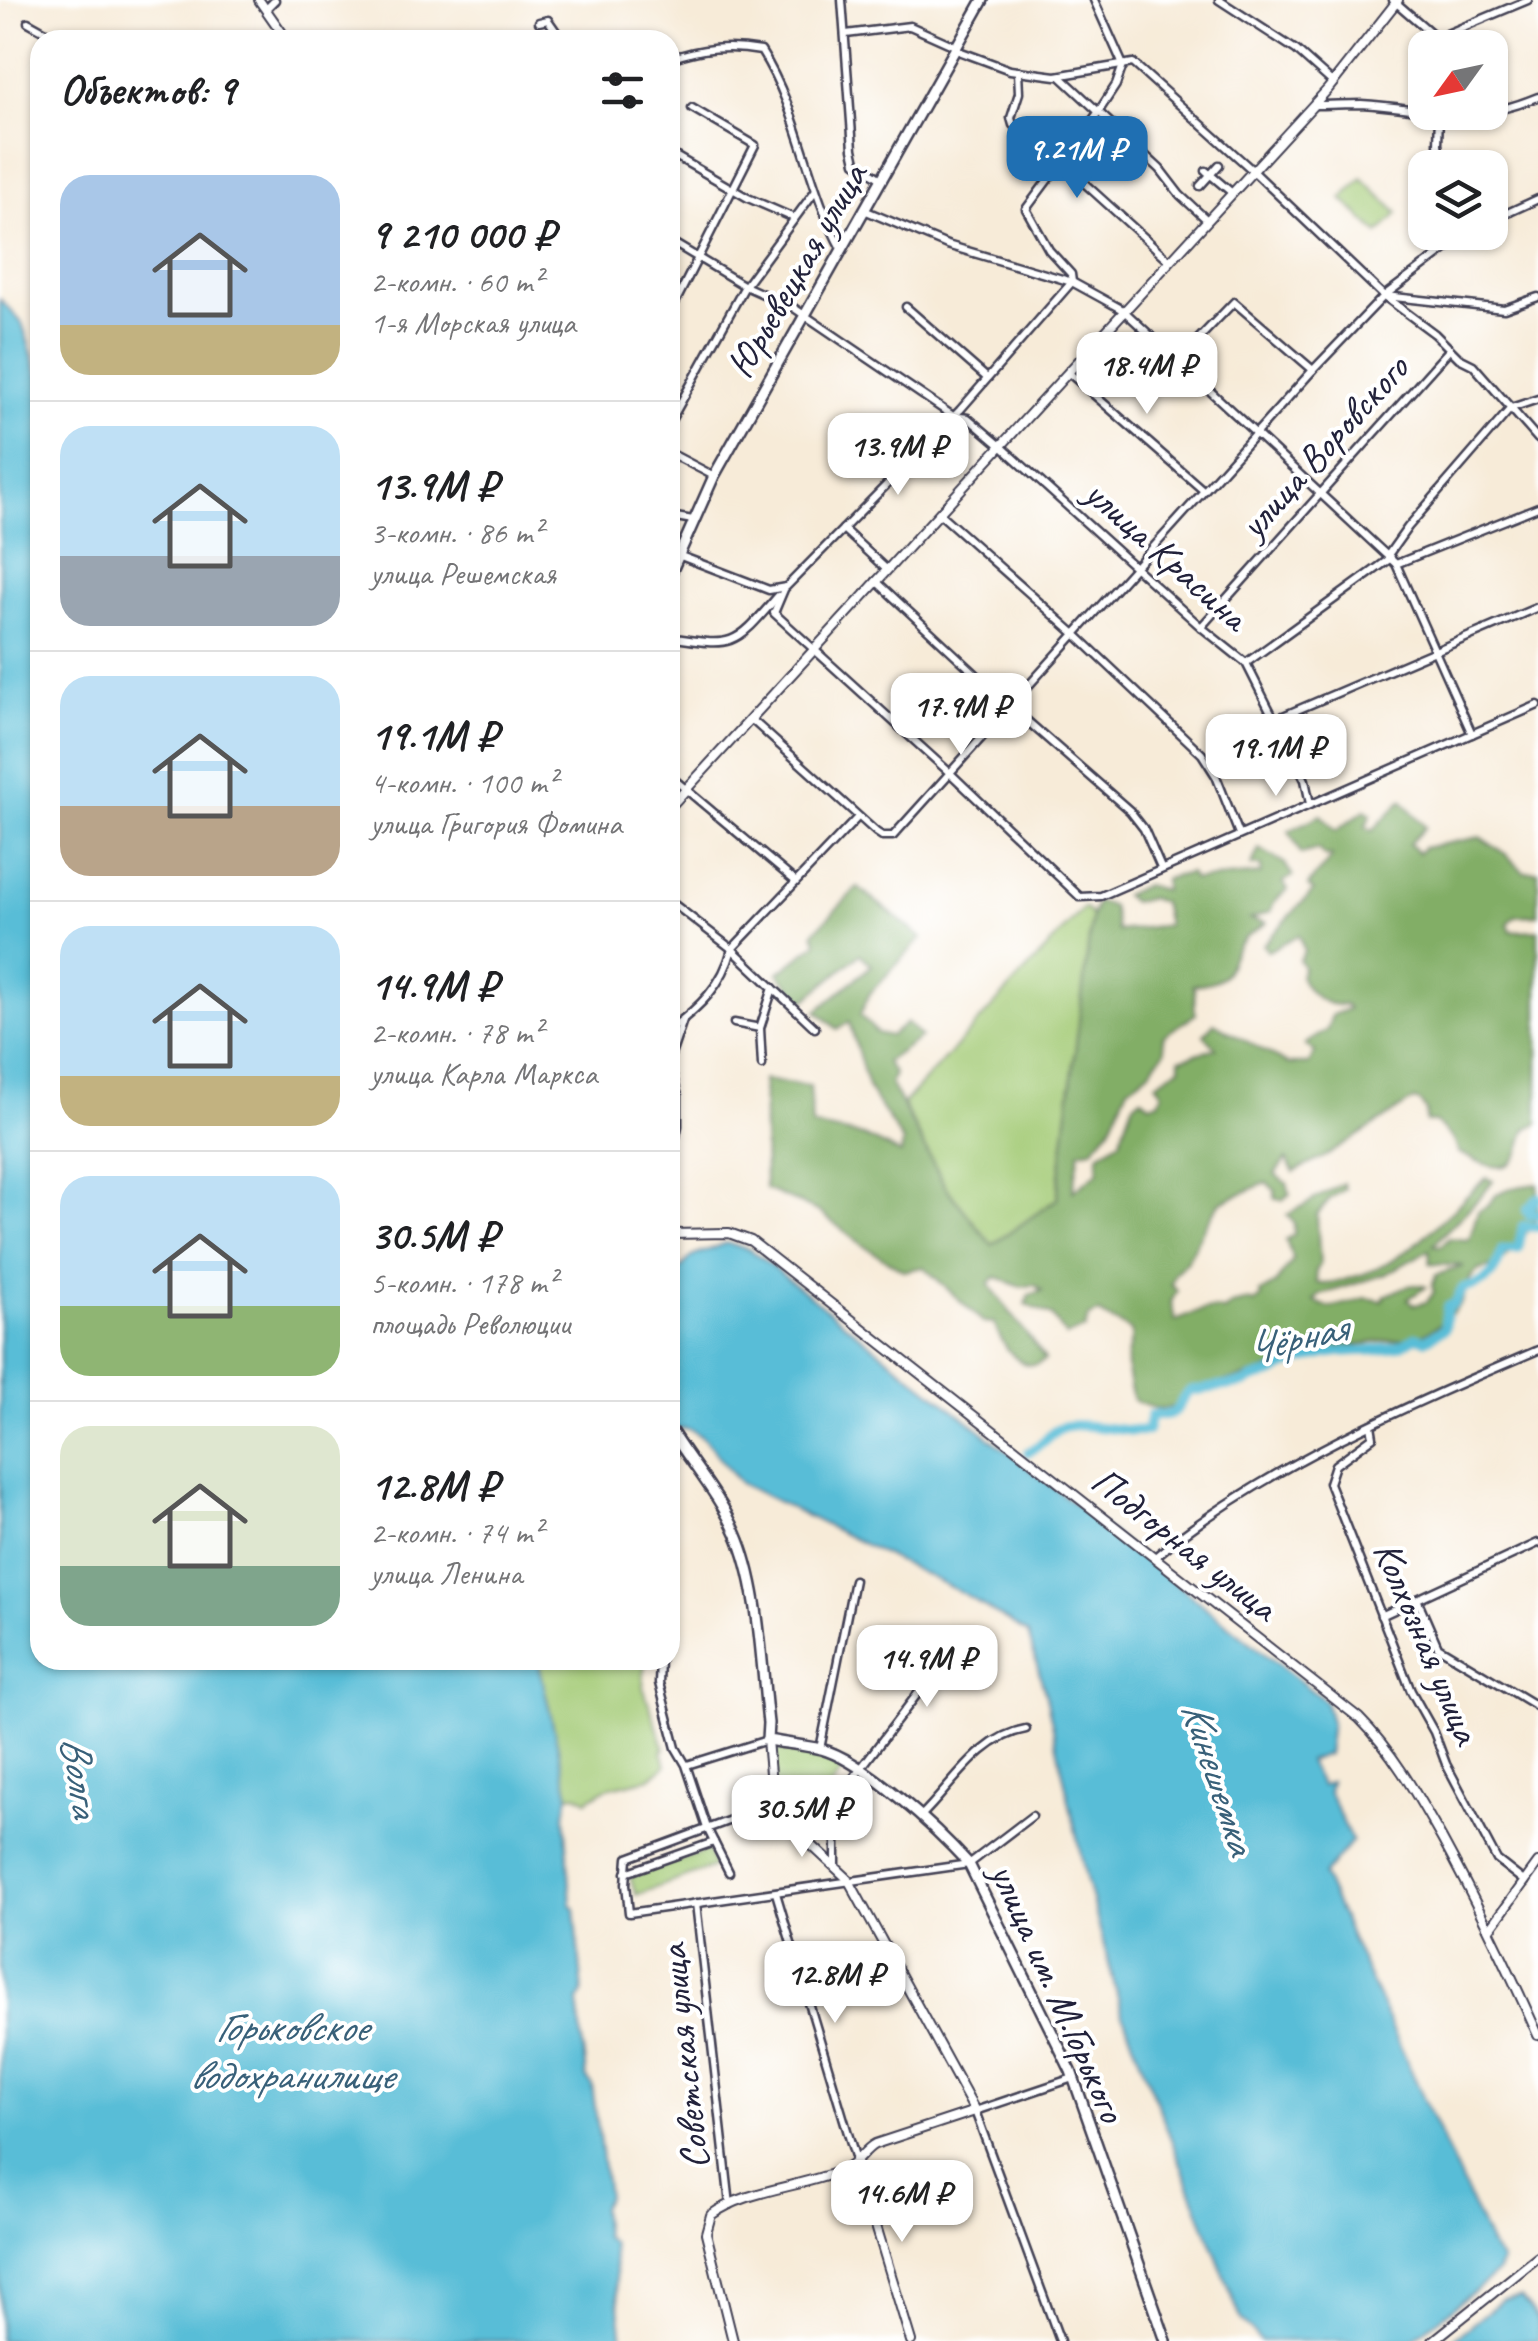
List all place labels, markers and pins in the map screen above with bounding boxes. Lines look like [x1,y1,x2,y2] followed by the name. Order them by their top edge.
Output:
[985,116,1169,201] pin: 9.21M ₽
[1055,332,1239,417] pin: 18.4M ₽
[806,413,990,498] pin: 13.9M ₽
[869,673,1053,758] pin: 17.9M ₽
[1184,714,1368,799] pin: 19.1M ₽
[835,1625,1019,1710] pin: 14.9M ₽
[710,1775,894,1860] pin: 30.5M ₽
[743,1941,927,2026] pin: 12.8M ₽
[810,2160,994,2245] pin: 14.6M ₽

